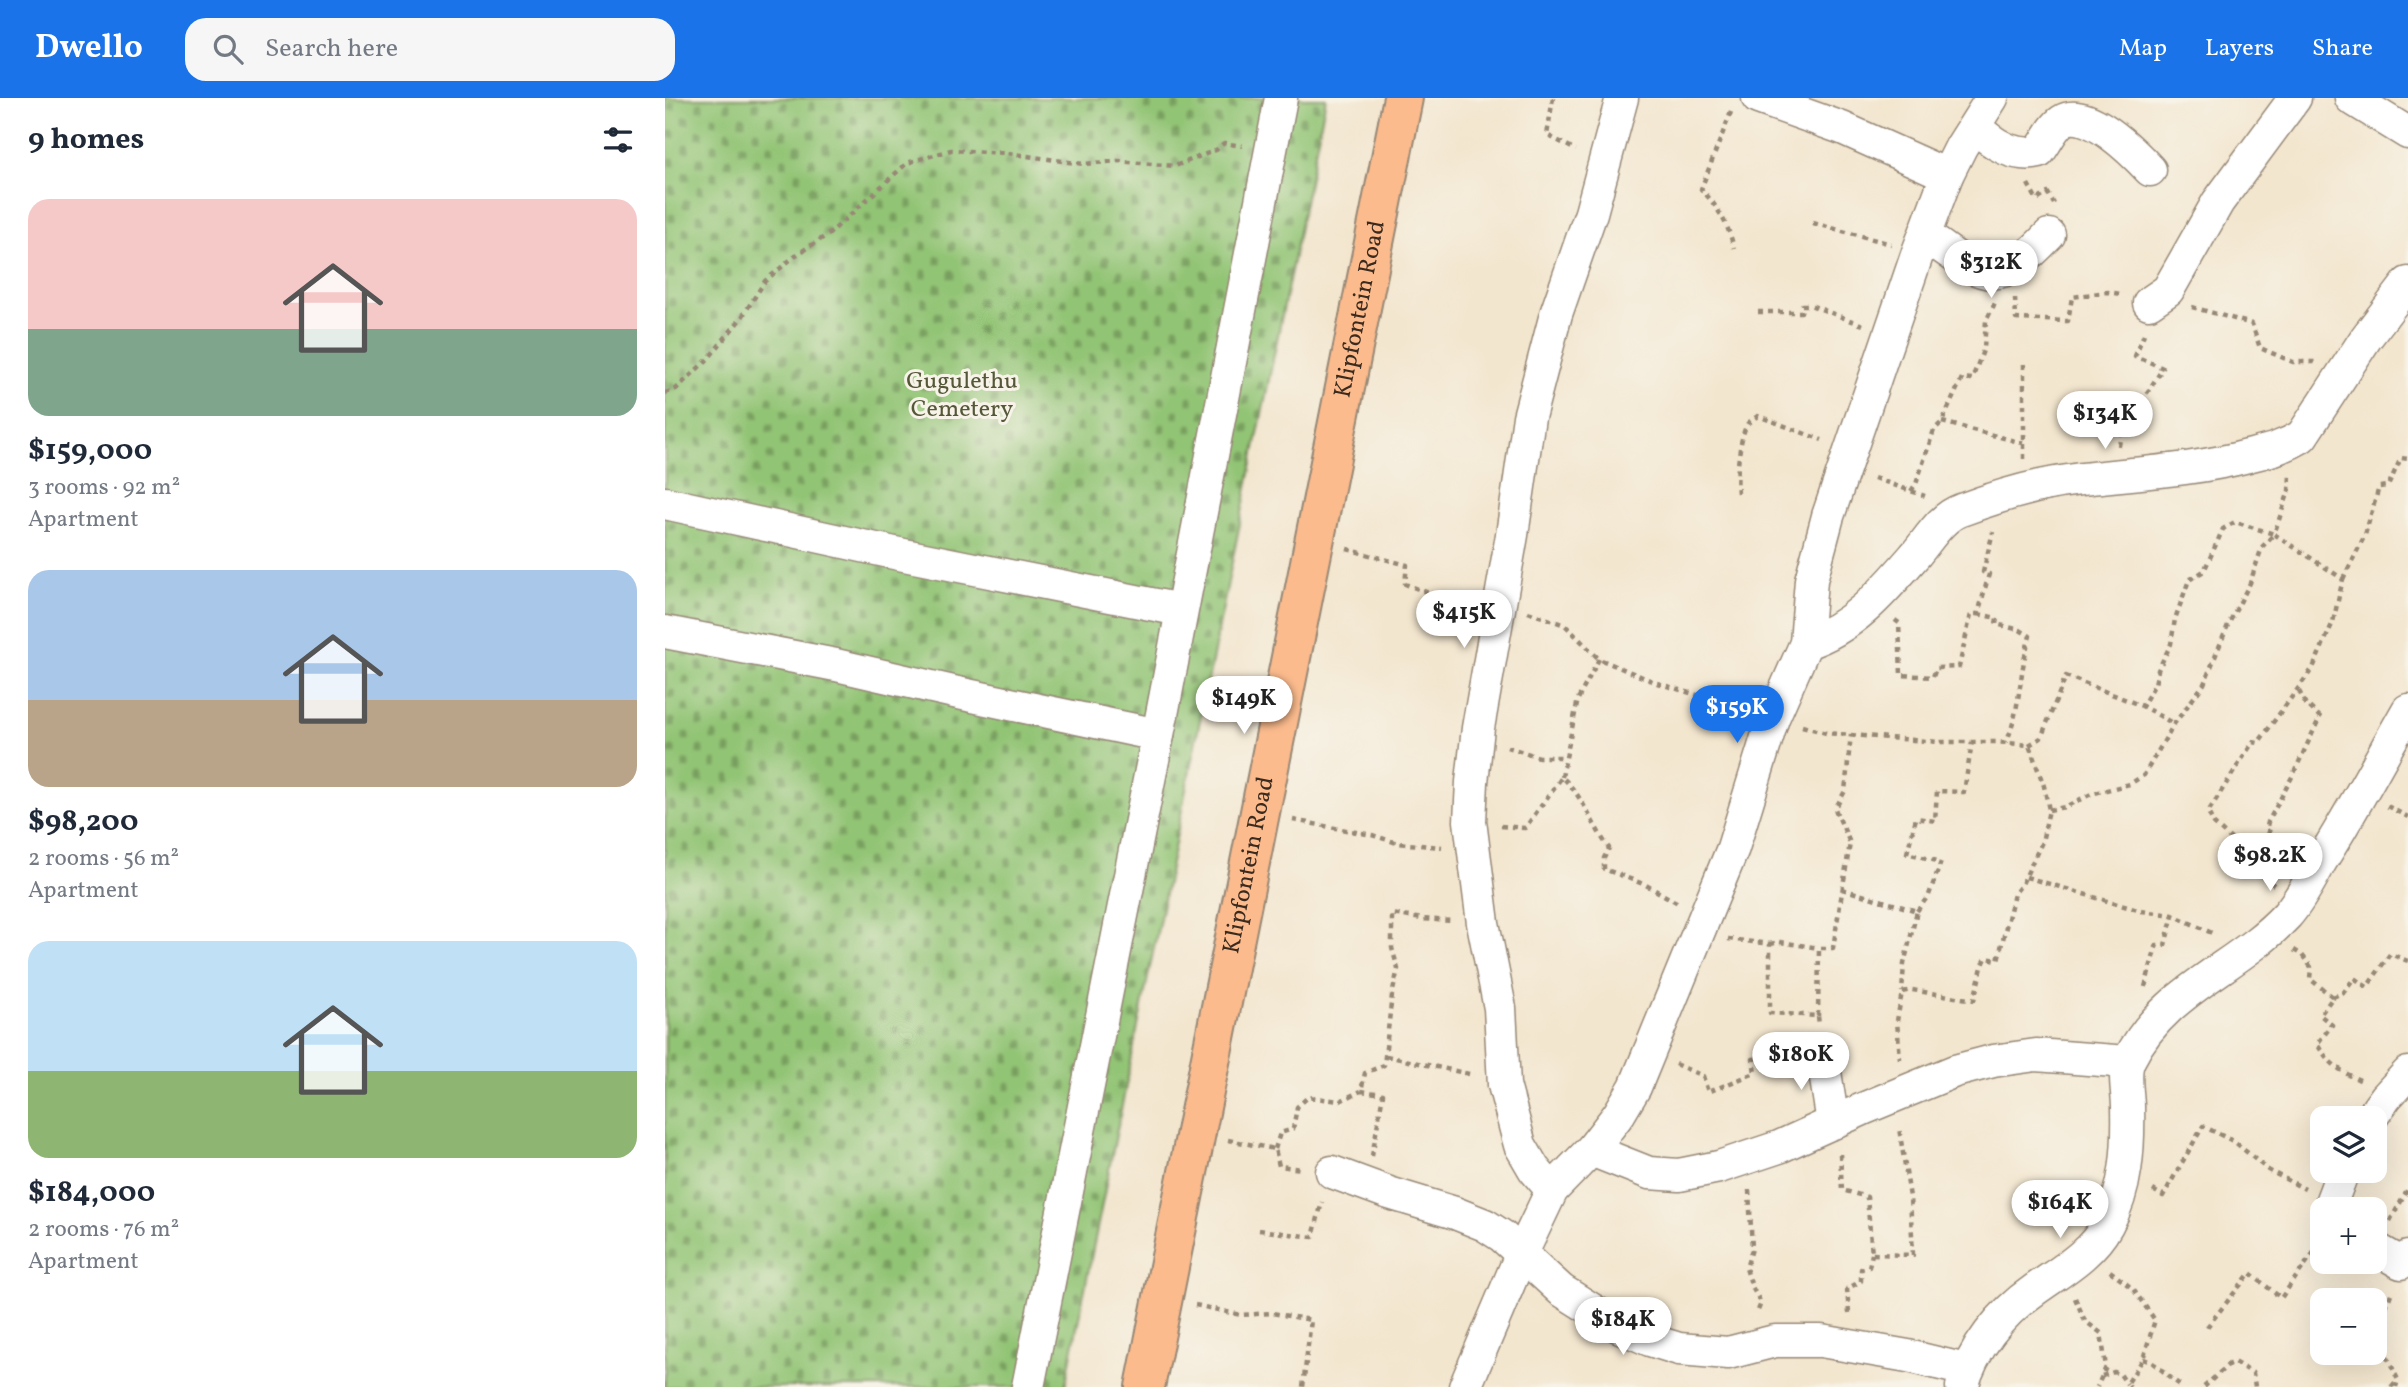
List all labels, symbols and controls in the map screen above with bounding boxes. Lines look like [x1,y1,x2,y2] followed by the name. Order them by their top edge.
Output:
[185,18,675,81] search box
[35,26,143,72] text: Dwello
[209,30,247,68] icon: search
[265,31,398,67] text: Search here
[2119,32,2167,66] text: Map
[2205,32,2274,66] text: Layers
[2312,32,2373,66] text: Share
[28,119,144,161] text: 9 homes
[599,121,637,159] icon: filters
[1326,218,1395,401] street label: Klipfontein Road
[1942,240,2040,300] pin: $312K
[270,245,396,371] icon: home
[1960,247,2022,279] text: $312K
[906,365,1018,427] park label: Gugulethu Cemetery
[2056,392,2154,451] pin: $134K
[2073,398,2137,430] text: $134K
[28,430,152,472] text: $159,000
[28,472,180,504] text: 3 rooms · 92 m²
[28,504,139,536] text: Apartment
[1415,590,1513,650] pin: $415K
[1432,597,1496,629] text: $415K
[270,616,396,742] icon: home
[1195,676,1293,736] pin: $149K
[1212,683,1276,715] text: $149K
[1688,686,1786,745] pin: $159K
[1706,692,1768,724] text: $159K
[1215,774,1284,957] street label: Klipfontein Road
[28,801,139,843] text: $98,200
[2213,834,2327,893] pin: $98.2K
[2234,840,2306,872] text: $98.2K
[28,843,179,875] text: 2 rooms · 56 m²
[28,875,139,907] text: Apartment
[270,987,396,1113] icon: home
[1752,1032,1850,1092] pin: $180K
[1768,1039,1834,1071] text: $180K
[2310,1106,2387,1365] map controls
[2310,1106,2387,1183] button: layers
[28,1172,155,1214] text: $184,000
[2011,1180,2109,1240] pin: $164K
[2028,1187,2092,1219] text: $164K
[2310,1197,2387,1274] button: +
[28,1214,179,1246] text: 2 rooms · 76 m²
[28,1246,139,1278] text: Apartment
[2310,1288,2387,1365] button: −
[1574,1298,1672,1357] pin: $184K
[1591,1304,1655,1336] text: $184K

